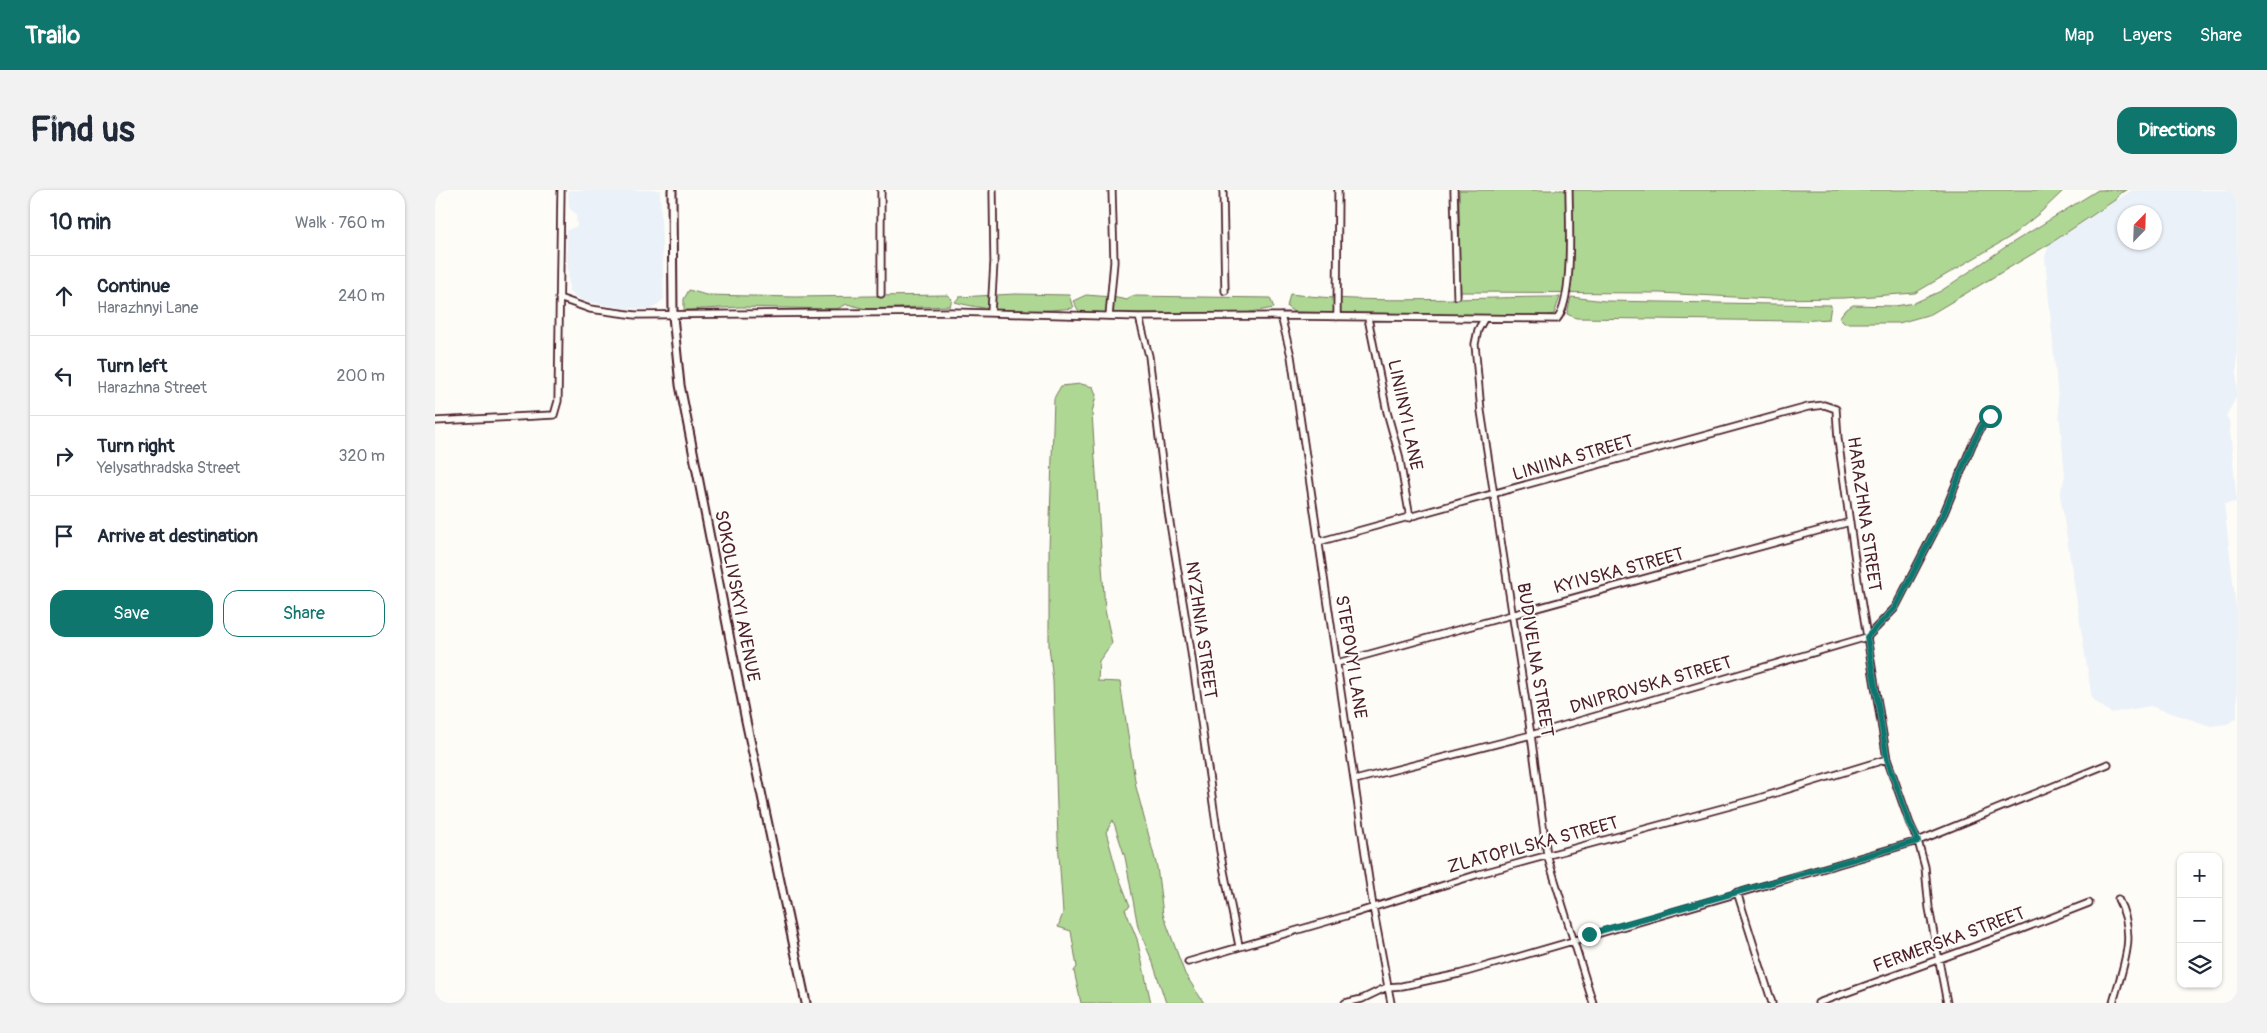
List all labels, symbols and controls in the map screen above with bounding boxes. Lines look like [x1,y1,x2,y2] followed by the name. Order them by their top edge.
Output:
[25,21,80,50] text: Trailo
[2065,24,2094,47] text: Map
[2122,24,2172,47] text: Layers
[2200,24,2242,47] text: Share
[2117,107,2237,154] button: Directions
[30,108,135,152] text: Find us
[2117,205,2162,250] north arrow
[50,209,111,236] text: 10 min
[295,213,385,233] text: Walk · 760 m
[97,274,170,298] text: Continue
[50,282,78,310] icon: ahead
[338,286,385,306] text: 240 m
[97,298,198,318] text: Harazhnyi Lane
[97,354,167,378] text: Turn left
[1382,358,1428,472] street label: LINIINYI LANE
[50,362,78,390] icon: left
[337,366,385,386] text: 200 m
[97,378,207,398] text: Harazhna Street
[1979,405,2002,428] route start
[1510,430,1636,486] street label: LINIINA STREET
[97,434,175,458] text: Turn right
[1842,435,1886,593] street label: HARAZHNA STREET
[50,442,78,470] icon: right
[339,446,385,466] text: 320 m
[97,458,240,478] text: Yelysathradska Street
[709,508,765,684] street label: SOKOLIVSKYI AVENUE
[50,522,78,550] icon: arrive
[97,524,258,548] text: Arrive at destination
[1551,543,1687,599] street label: KYIVSKA STREET
[1180,560,1222,700] street label: NYZHNIA STREET
[1511,581,1559,739] street label: BUDIVELNA STREET
[50,590,213,637] button: Save
[223,590,385,637] button: Share
[1330,594,1372,720] street label: STEPOVYI LANE
[1567,651,1735,719] street label: DNIPROVSKA STREET
[1445,811,1621,879] street label: ZLATOPILSKA STREET
[2177,853,2222,988] map controls
[2177,853,2222,898] button: +
[2177,898,2222,943] button: −
[1870,902,2028,978] street label: FERMERSKA STREET
[1578,923,1601,946] route end
[2177,943,2222,988] button: layers

